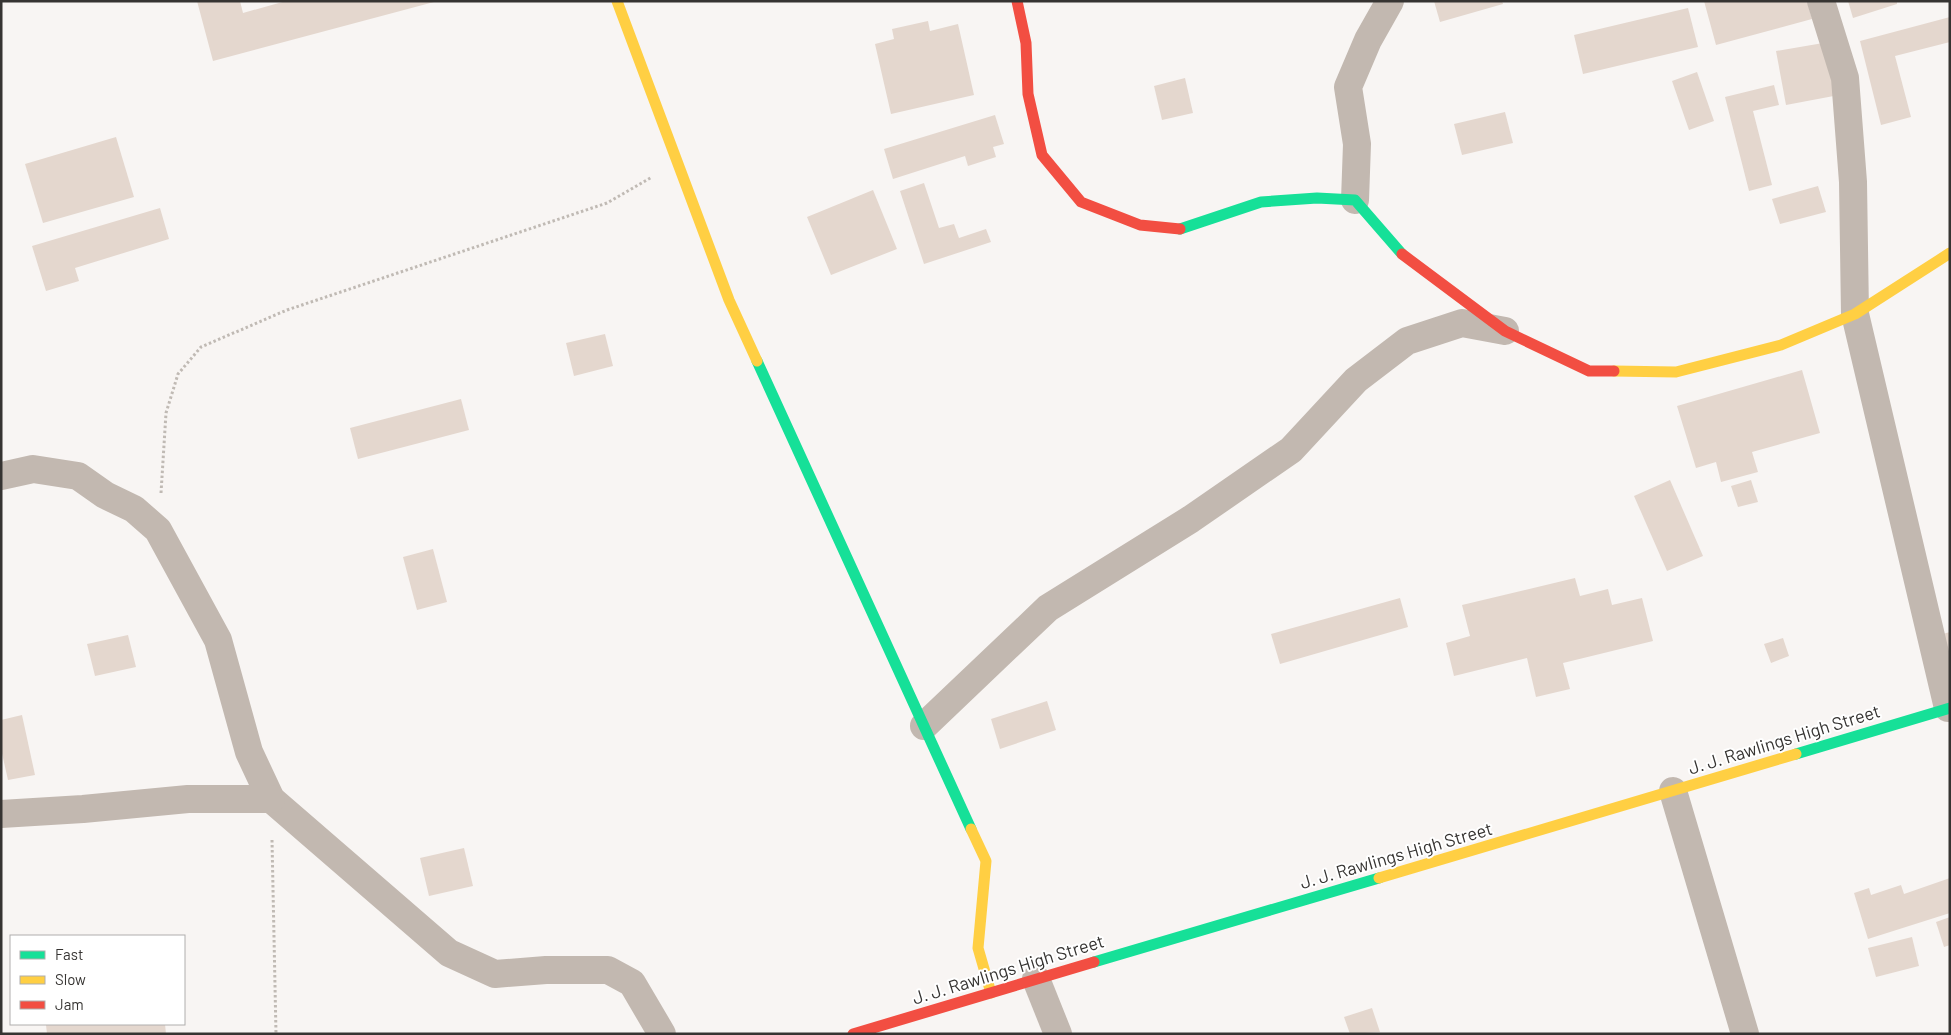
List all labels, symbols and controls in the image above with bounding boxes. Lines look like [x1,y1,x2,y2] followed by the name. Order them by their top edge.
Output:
[1686,699,1882,779] street label: J. J. Rawlings High Street
[1297,817,1495,893] street label: J. J. Rawlings High Street
[910,929,1106,1009] street label: J. J. Rawlings High Street
[10,935,185,1025] legend
[55,945,83,963] text: Fast
[55,970,86,988] text: Slow
[55,995,84,1013] text: Jam

